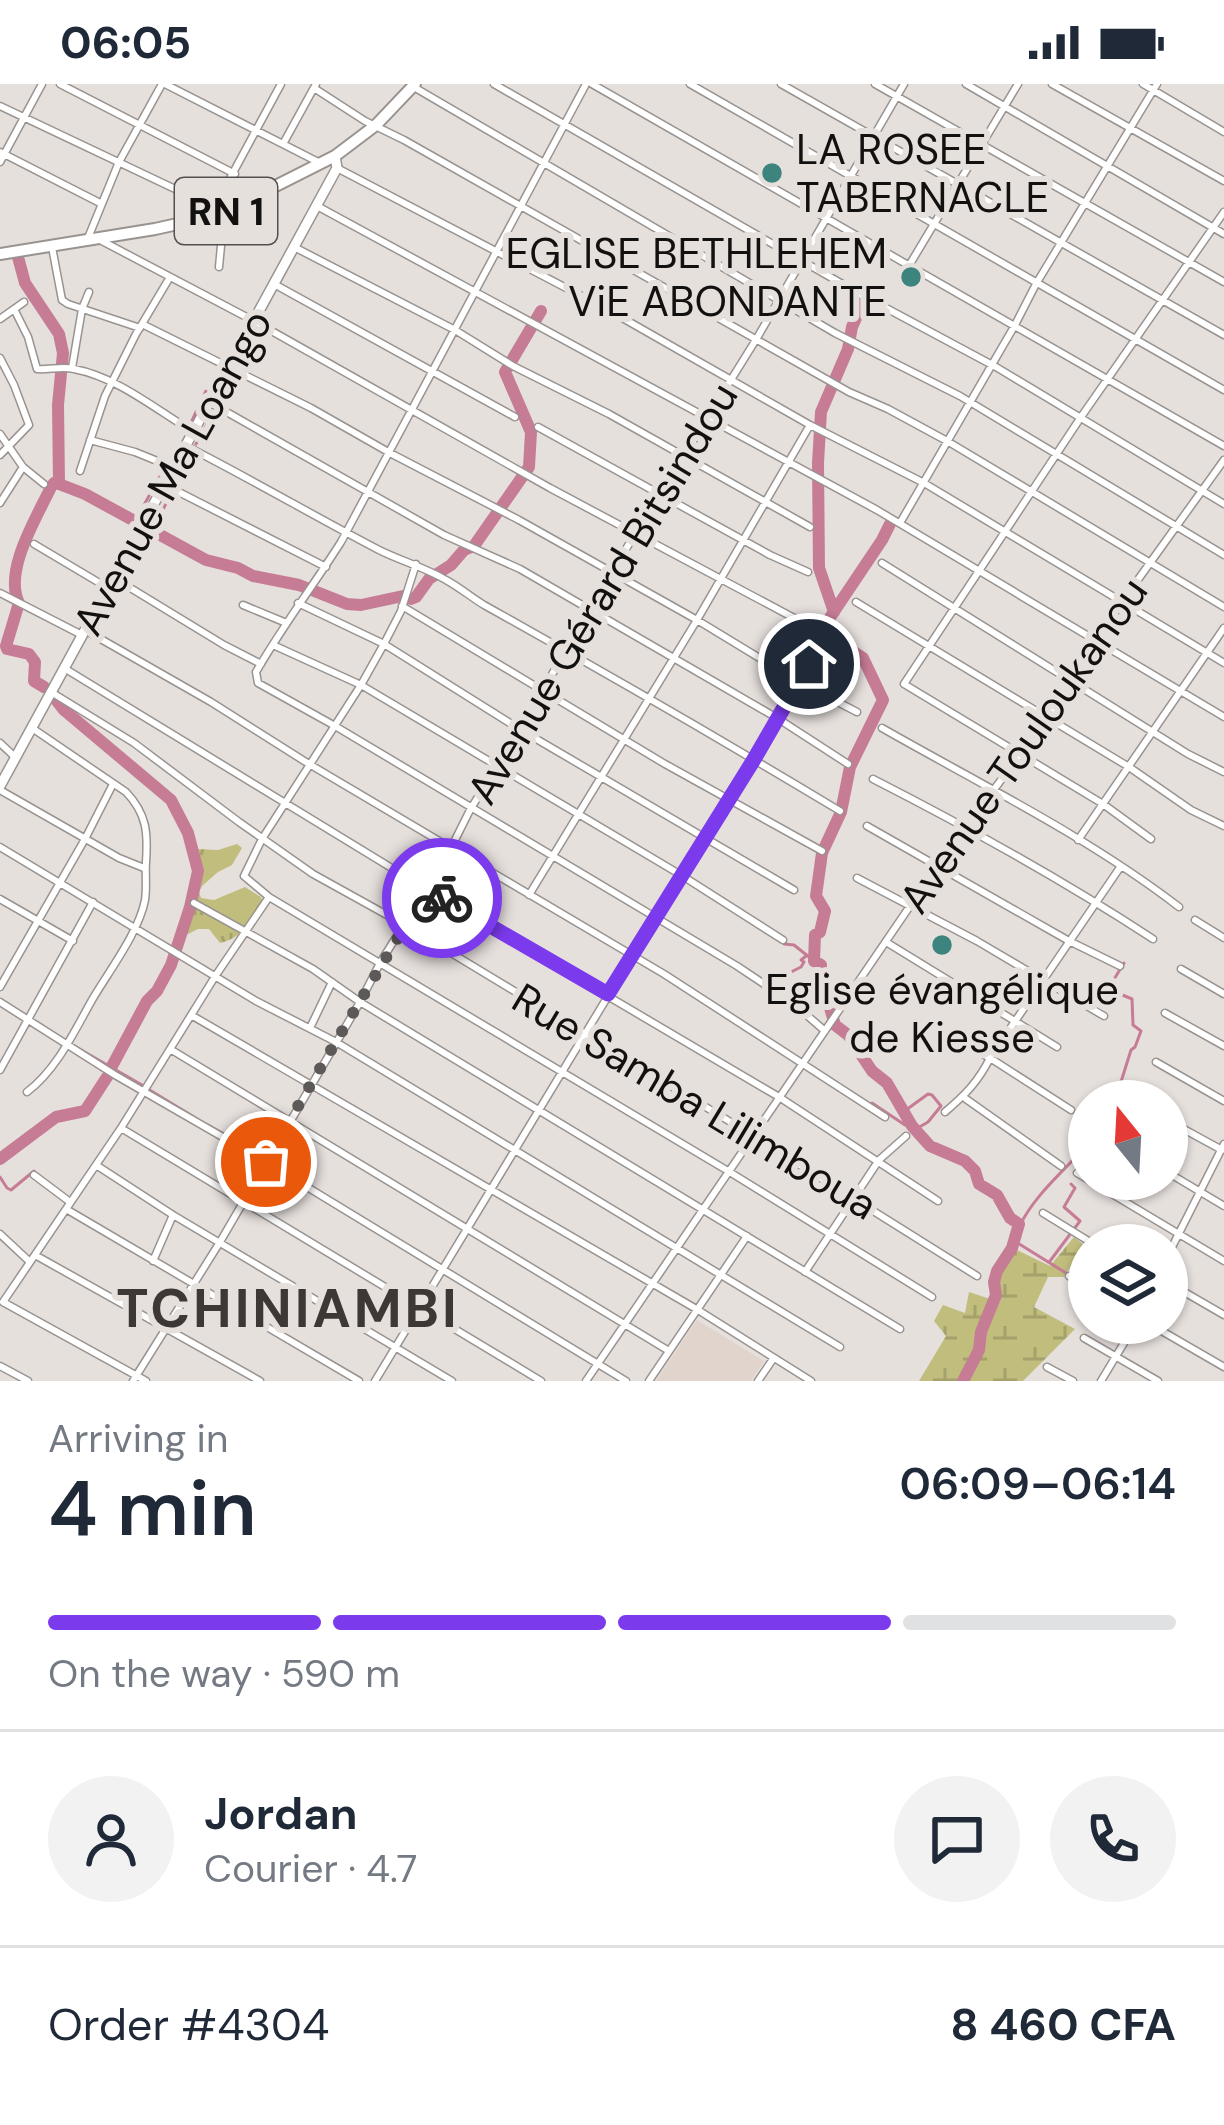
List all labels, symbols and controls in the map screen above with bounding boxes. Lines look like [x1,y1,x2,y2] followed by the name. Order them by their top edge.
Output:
[60,13,191,72] text: 06:05
[796,122,1049,225] place label: LA ROSEE TABERNACLE
[759,160,785,186] marker: LA ROSEE TABERNACLE
[175,178,277,244] road number: RN 1
[505,226,887,329] place label: EGLISE BETHLEHEM ViE ABONDANTE
[898,264,924,290] marker: EGLISE BETHLEHEM ViE ABONDANTE
[60,300,285,645] street label: Avenue Ma Loango
[455,372,750,814] street label: Avenue Gérard Bitsindou
[887,567,1160,924] street label: Avenue Touloukanou
[758,613,860,715] pin
[776,631,842,697] icon: home
[382,838,502,958] courier
[409,865,475,931] icon: bike
[929,932,955,958] marker: Eglise évangélique de Kiesse
[765,962,1119,1065] place label: Eglise évangélique de Kiesse
[502,971,887,1232] street label: Rue Samba Lilimboua
[1068,1080,1188,1200] north arrow
[1068,1080,1188,1344] map controls
[215,1111,317,1213] pin
[233,1129,299,1195] icon: bag
[1068,1224,1188,1344] button: layers
[116,1273,460,1344] district label: TCHINIAMBI
[48,1413,228,1464] text: Arriving in
[899,1454,1176,1513] text: 06:09–06:14
[48,1458,257,1559] text: 4 min
[48,1648,400,1699] text: On the way · 590 m
[48,1776,174,1902] button: person
[894,1776,1020,1902] button: chat
[1050,1776,1176,1902] button: phone
[204,1784,357,1843] text: Jordan
[204,1843,417,1894] text: Courier · 4.7
[48,1995,329,2054] text: Order #4304
[950,1995,1176,2054] text: 8 460 CFA

